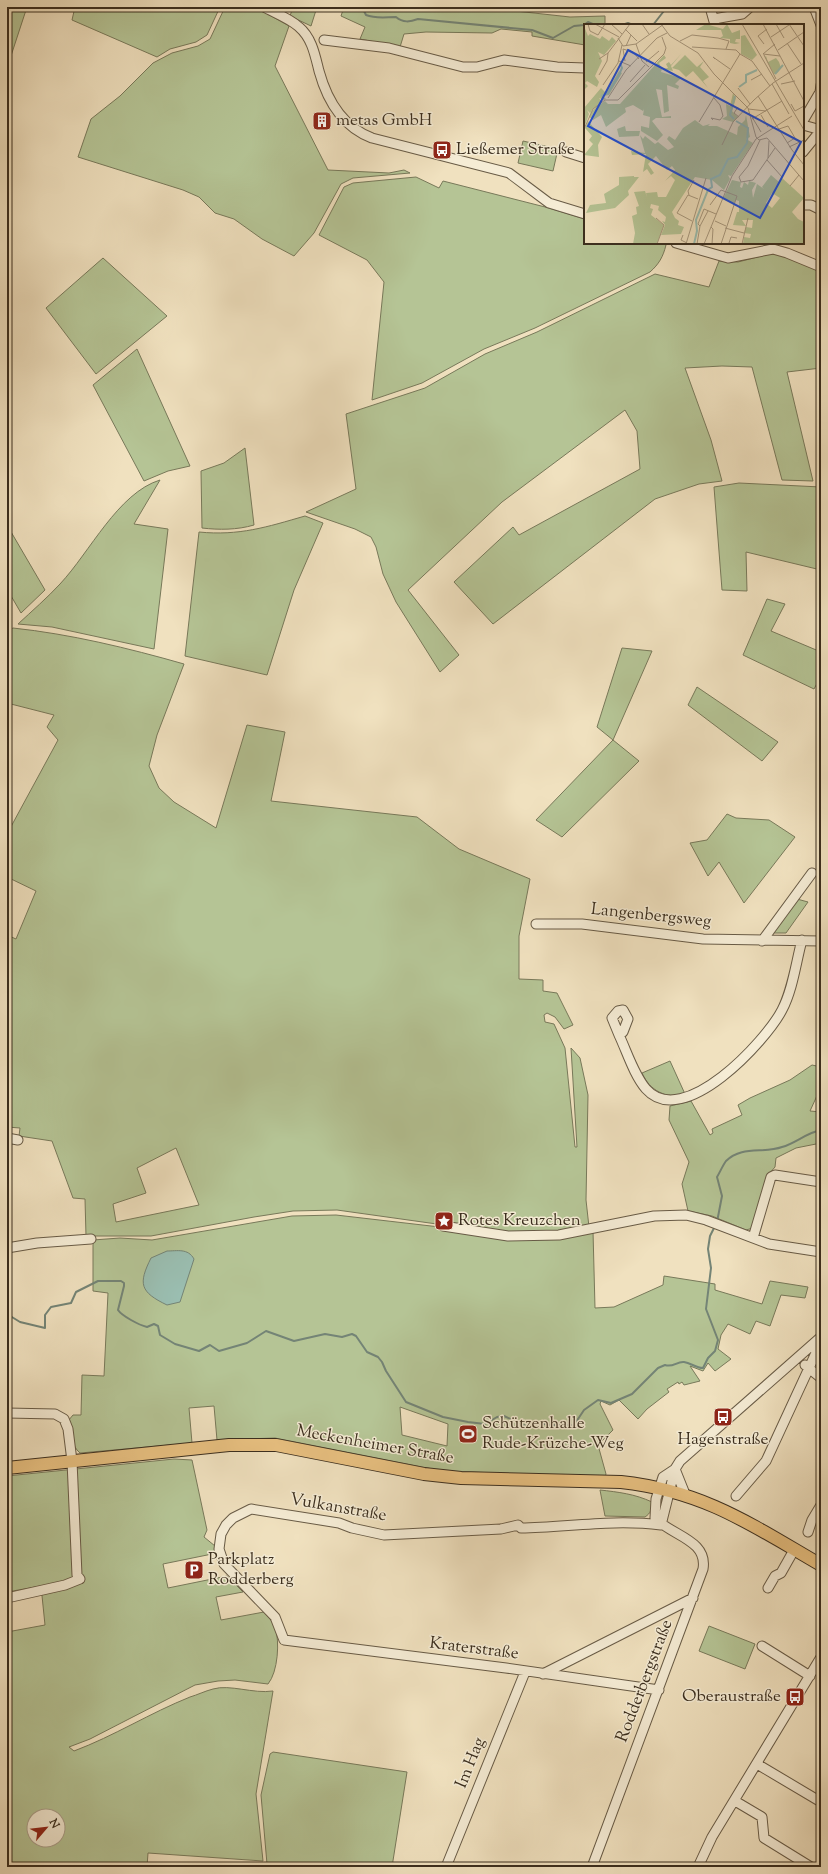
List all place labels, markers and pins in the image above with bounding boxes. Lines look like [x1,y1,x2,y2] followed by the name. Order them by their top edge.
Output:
[336,109,433,133] place label: metas GmbH
[311,110,333,132] building icon: metas GmbH
[456,138,575,162] place label: Ließemer Straße
[431,139,453,161] bus stop icon: Ließemer Straße
[458,1209,581,1233] place label: Rotes Kreuzchen
[433,1210,455,1232] place icon: Rotes Kreuzchen
[712,1406,734,1428] bus stop icon: Hagenstraße
[482,1412,624,1456] place label: Schützenhalle Rude-Krüzche-Weg
[457,1423,479,1445] sports icon: Schützenhalle Rude-Krüzche-Weg
[678,1428,768,1452] place label: Hagenstraße
[208,1548,294,1592] place label: Parkplatz Rodderberg
[183,1559,205,1581] parking icon: Parkplatz Rodderberg
[682,1685,781,1709] place label: Oberaustraße
[784,1686,806,1708] bus stop icon: Oberaustraße

